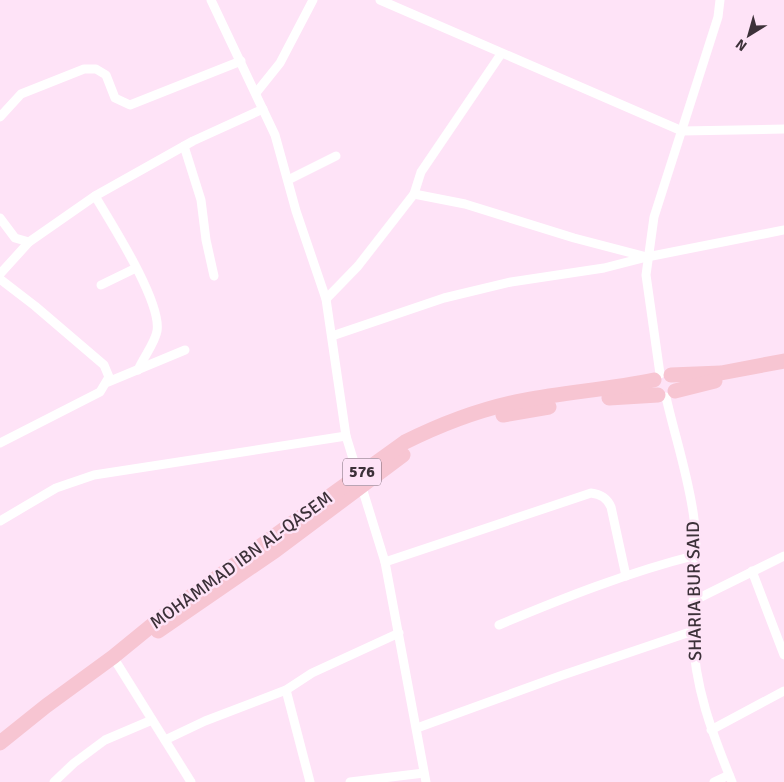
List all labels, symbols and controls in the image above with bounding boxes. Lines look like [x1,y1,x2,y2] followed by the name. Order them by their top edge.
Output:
[724,10,774,60] north arrow
[732,35,750,55] text: N
[343,458,381,486] road number: 576
[145,486,337,634] street label: MOHAMMAD IBN AL-QASEM
[682,521,706,661] street label: SHARIA BUR SAID

